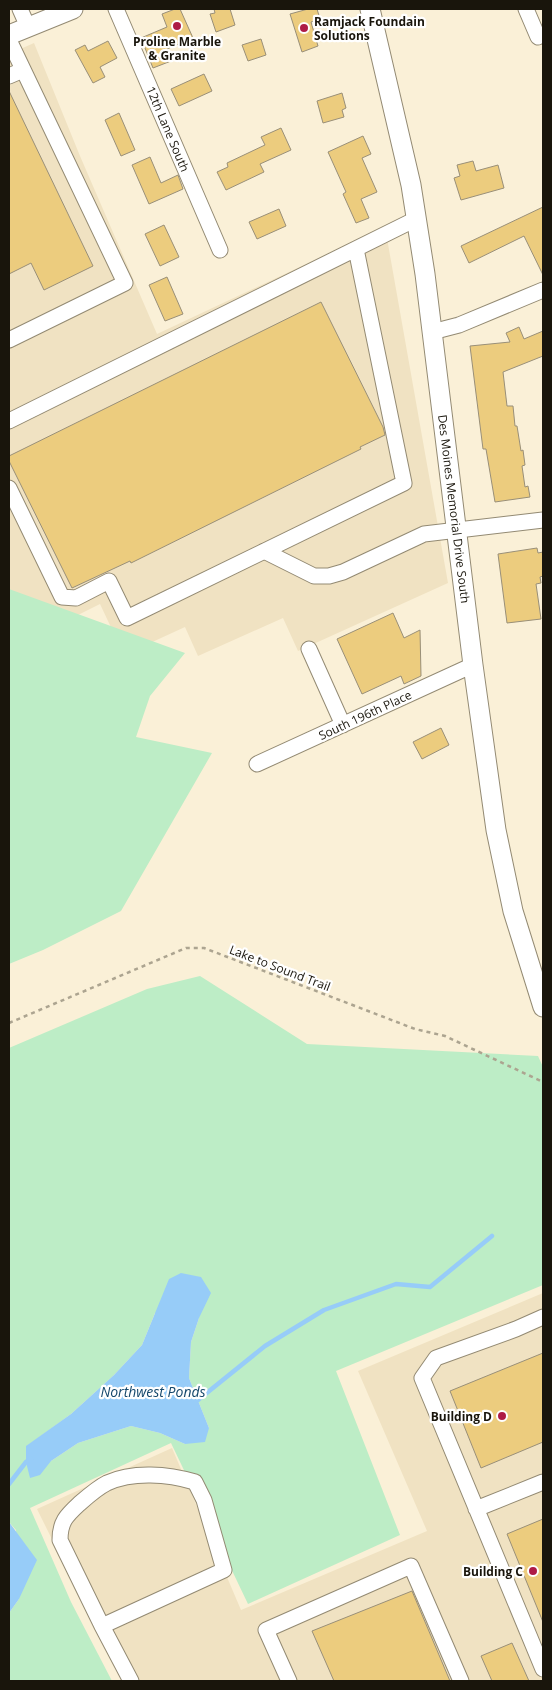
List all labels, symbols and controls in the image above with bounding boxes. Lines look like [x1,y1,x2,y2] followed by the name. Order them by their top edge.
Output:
[314,13,425,44] place label: Ramjack Foundain Solutions
[171,20,183,32] marker: Proline Marble & Granite
[298,22,310,34] marker: Ramjack Foundain Solutions
[133,33,221,64] place label: Proline Marble & Granite
[142,84,194,174] street label: 12th Lane South
[434,414,474,604] street label: Des Moines Memorial Drive South
[316,686,414,744] street label: South 196th Place
[227,941,333,995] street label: Lake to Sound Trail
[100,1382,206,1401] water label: Northwest Ponds
[431,1408,492,1425] place label: Building D
[496,1410,508,1422] marker: Building D
[463,1563,523,1580] place label: Building C
[527,1565,539,1577] marker: Building C

